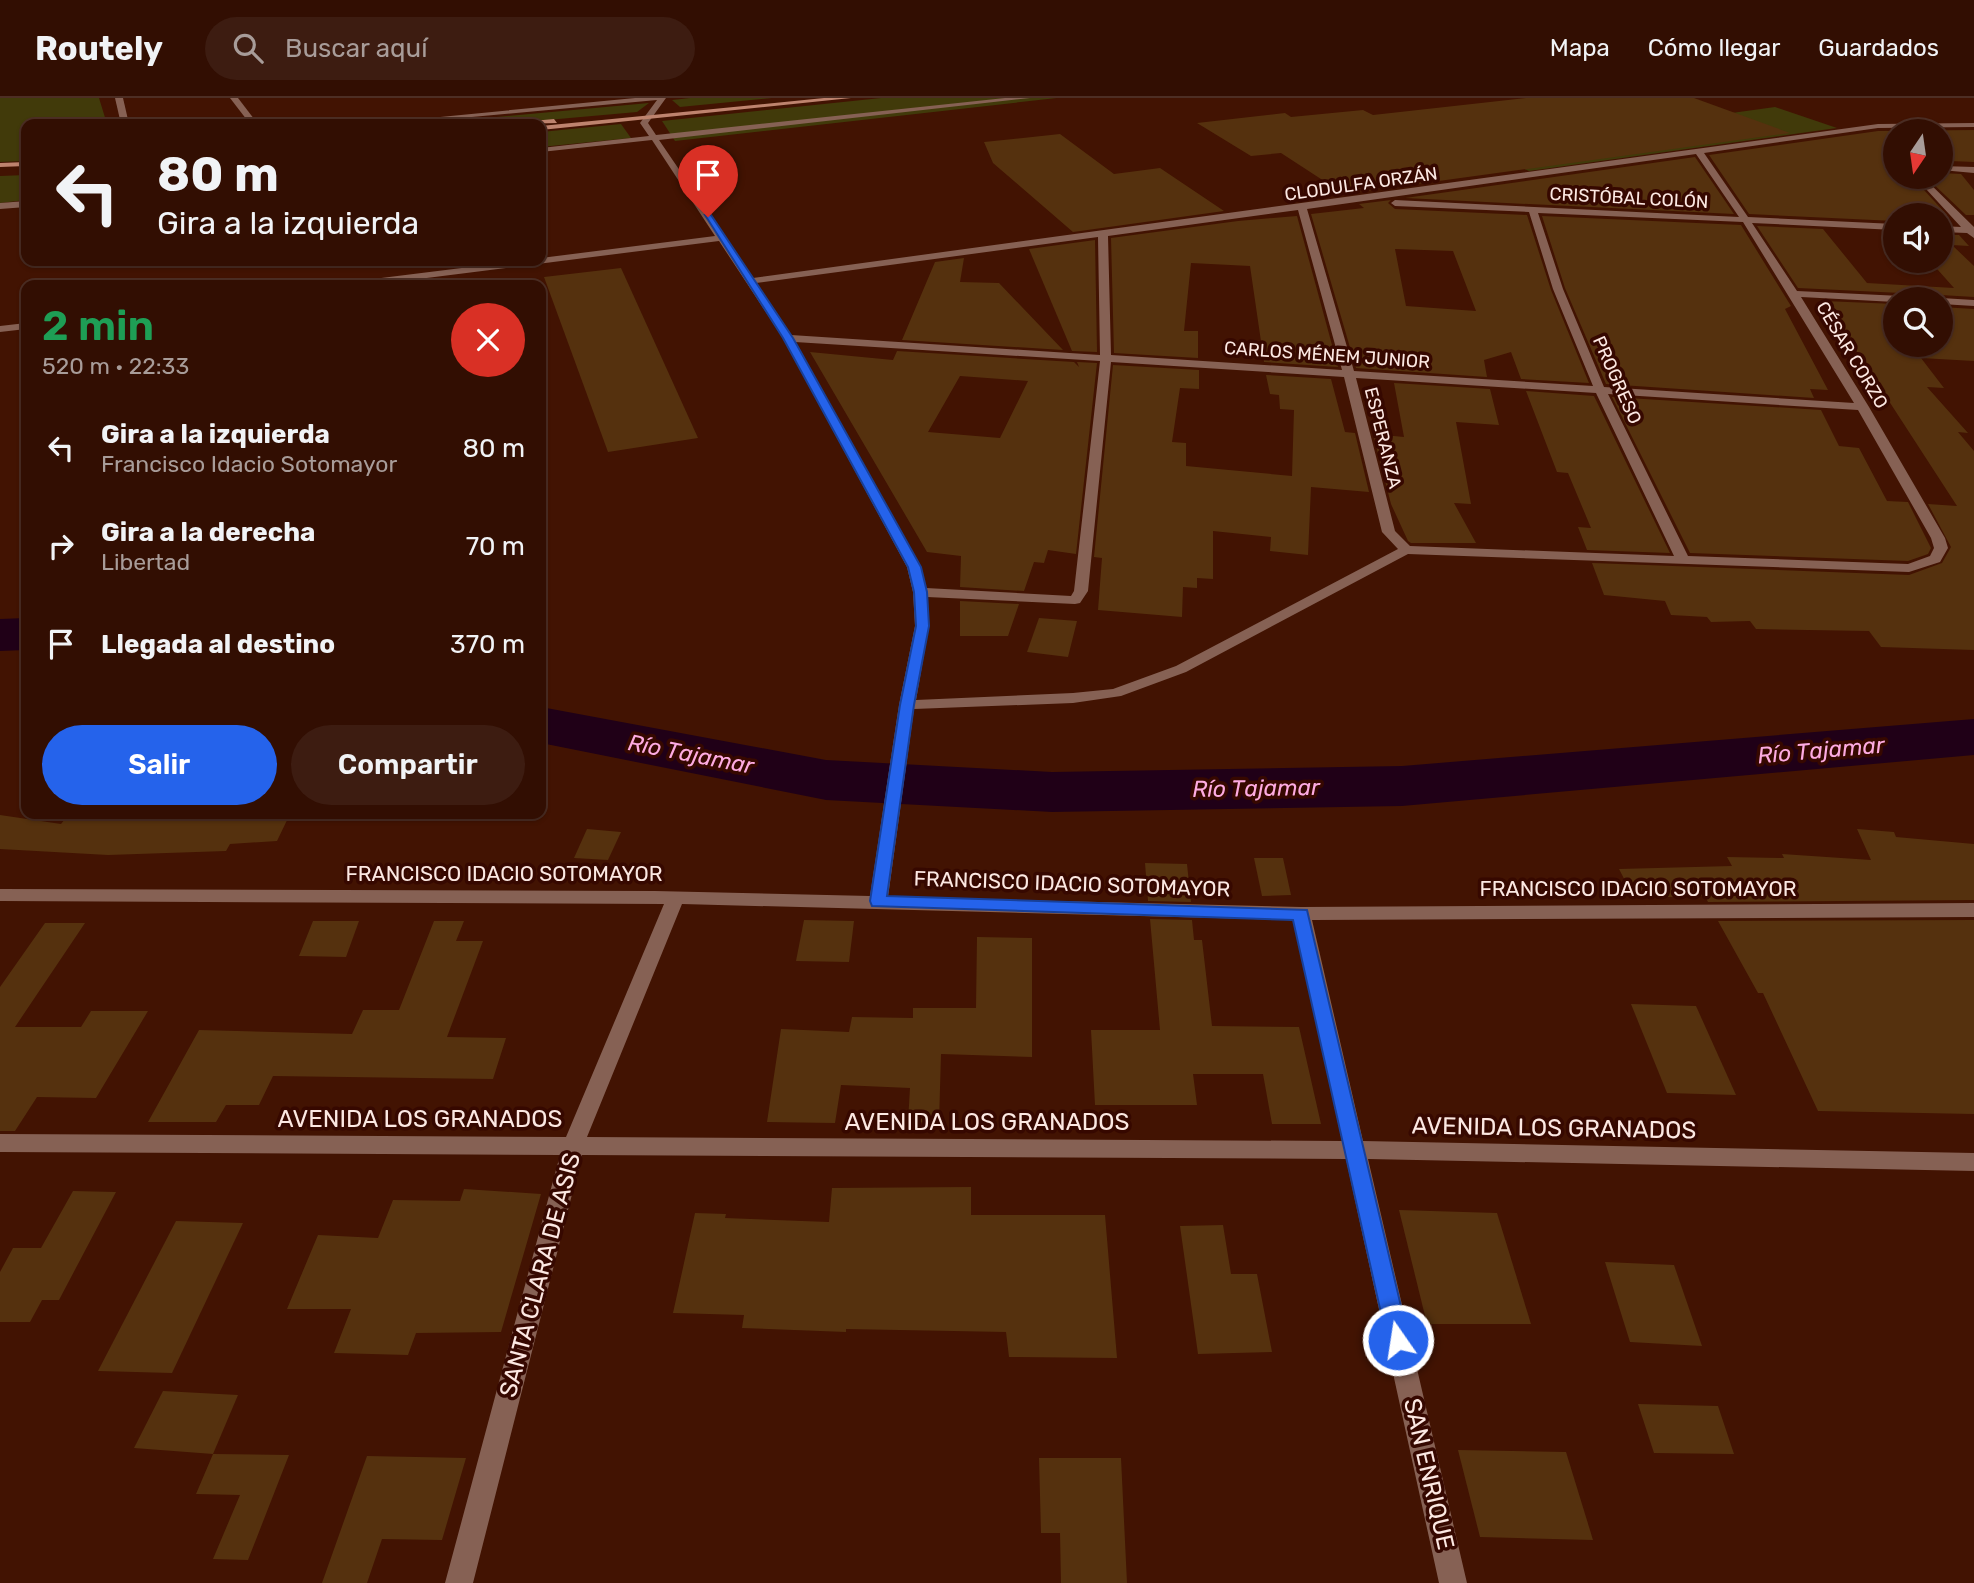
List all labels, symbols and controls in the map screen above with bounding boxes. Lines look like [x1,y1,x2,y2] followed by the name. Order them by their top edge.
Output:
[205,17,695,80] search box
[35,29,163,68] text: Routely
[229,29,267,67] icon: search
[285,33,428,64] text: Buscar aquí
[1550,34,1610,62] text: Mapa
[1648,34,1780,62] text: Cómo llegar
[1818,34,1939,62] text: Guardados
[1883,119,1953,189] north arrow
[1883,119,1953,357] map controls
[157,145,279,203] text: 80 m
[678,145,738,217] pin
[42,147,133,238] icon: left
[689,156,727,194] icon: arrive
[1283,162,1439,206] street label: CLODULFA ORZÁN
[1549,183,1709,213] street label: CRISTÓBAL COLÓN
[1883,203,1953,273] button: sound
[157,204,419,242] text: Gira a la izquierda
[1883,287,1953,357] button: search
[1811,297,1893,413] street label: CÉSAR CORZO
[42,301,154,351] text: 2 min
[451,303,525,377] button: close
[1588,333,1646,427] street label: PROGRESO
[1223,337,1431,373] street label: CARLOS MÉNEM JUNIOR
[42,352,189,380] text: 520 m · 22:33
[1360,385,1406,491] street label: ESPERANZA
[101,419,330,450] text: Gira a la izquierda
[42,429,80,467] icon: left
[462,433,525,464] text: 80 m
[101,450,397,478] text: Francisco Idacio Sotomayor
[101,517,315,548] text: Gira a la derecha
[42,527,80,565] icon: right
[466,531,525,562] text: 70 m
[101,548,190,576] text: Libertad
[42,625,80,663] icon: arrive
[101,629,335,660] text: Llegada al destino
[450,629,525,660] text: 370 m
[42,725,277,805] button: Salir
[291,725,525,805] button: Compartir
[626,728,758,780] water label: Río Tajamar
[1756,730,1887,770] water label: Río Tajamar
[1192,773,1321,803] water label: Río Tajamar
[346,861,662,886] street label: FRANCISCO IDACIO SOTOMAYOR
[913,865,1231,902] street label: FRANCISCO IDACIO SOTOMAYOR
[1480,876,1796,901] street label: FRANCISCO IDACIO SOTOMAYOR
[278,1105,562,1133] street label: AVENIDA LOS GRANADOS
[845,1108,1129,1136] street label: AVENIDA LOS GRANADOS
[1411,1112,1697,1144] street label: AVENIDA LOS GRANADOS
[494,1150,586,1400] street label: SANTA CLARA DE ASIS
[1361,1303,1435,1377] position arrow
[1398,1396,1460,1552] street label: SAN ENRIQUE

